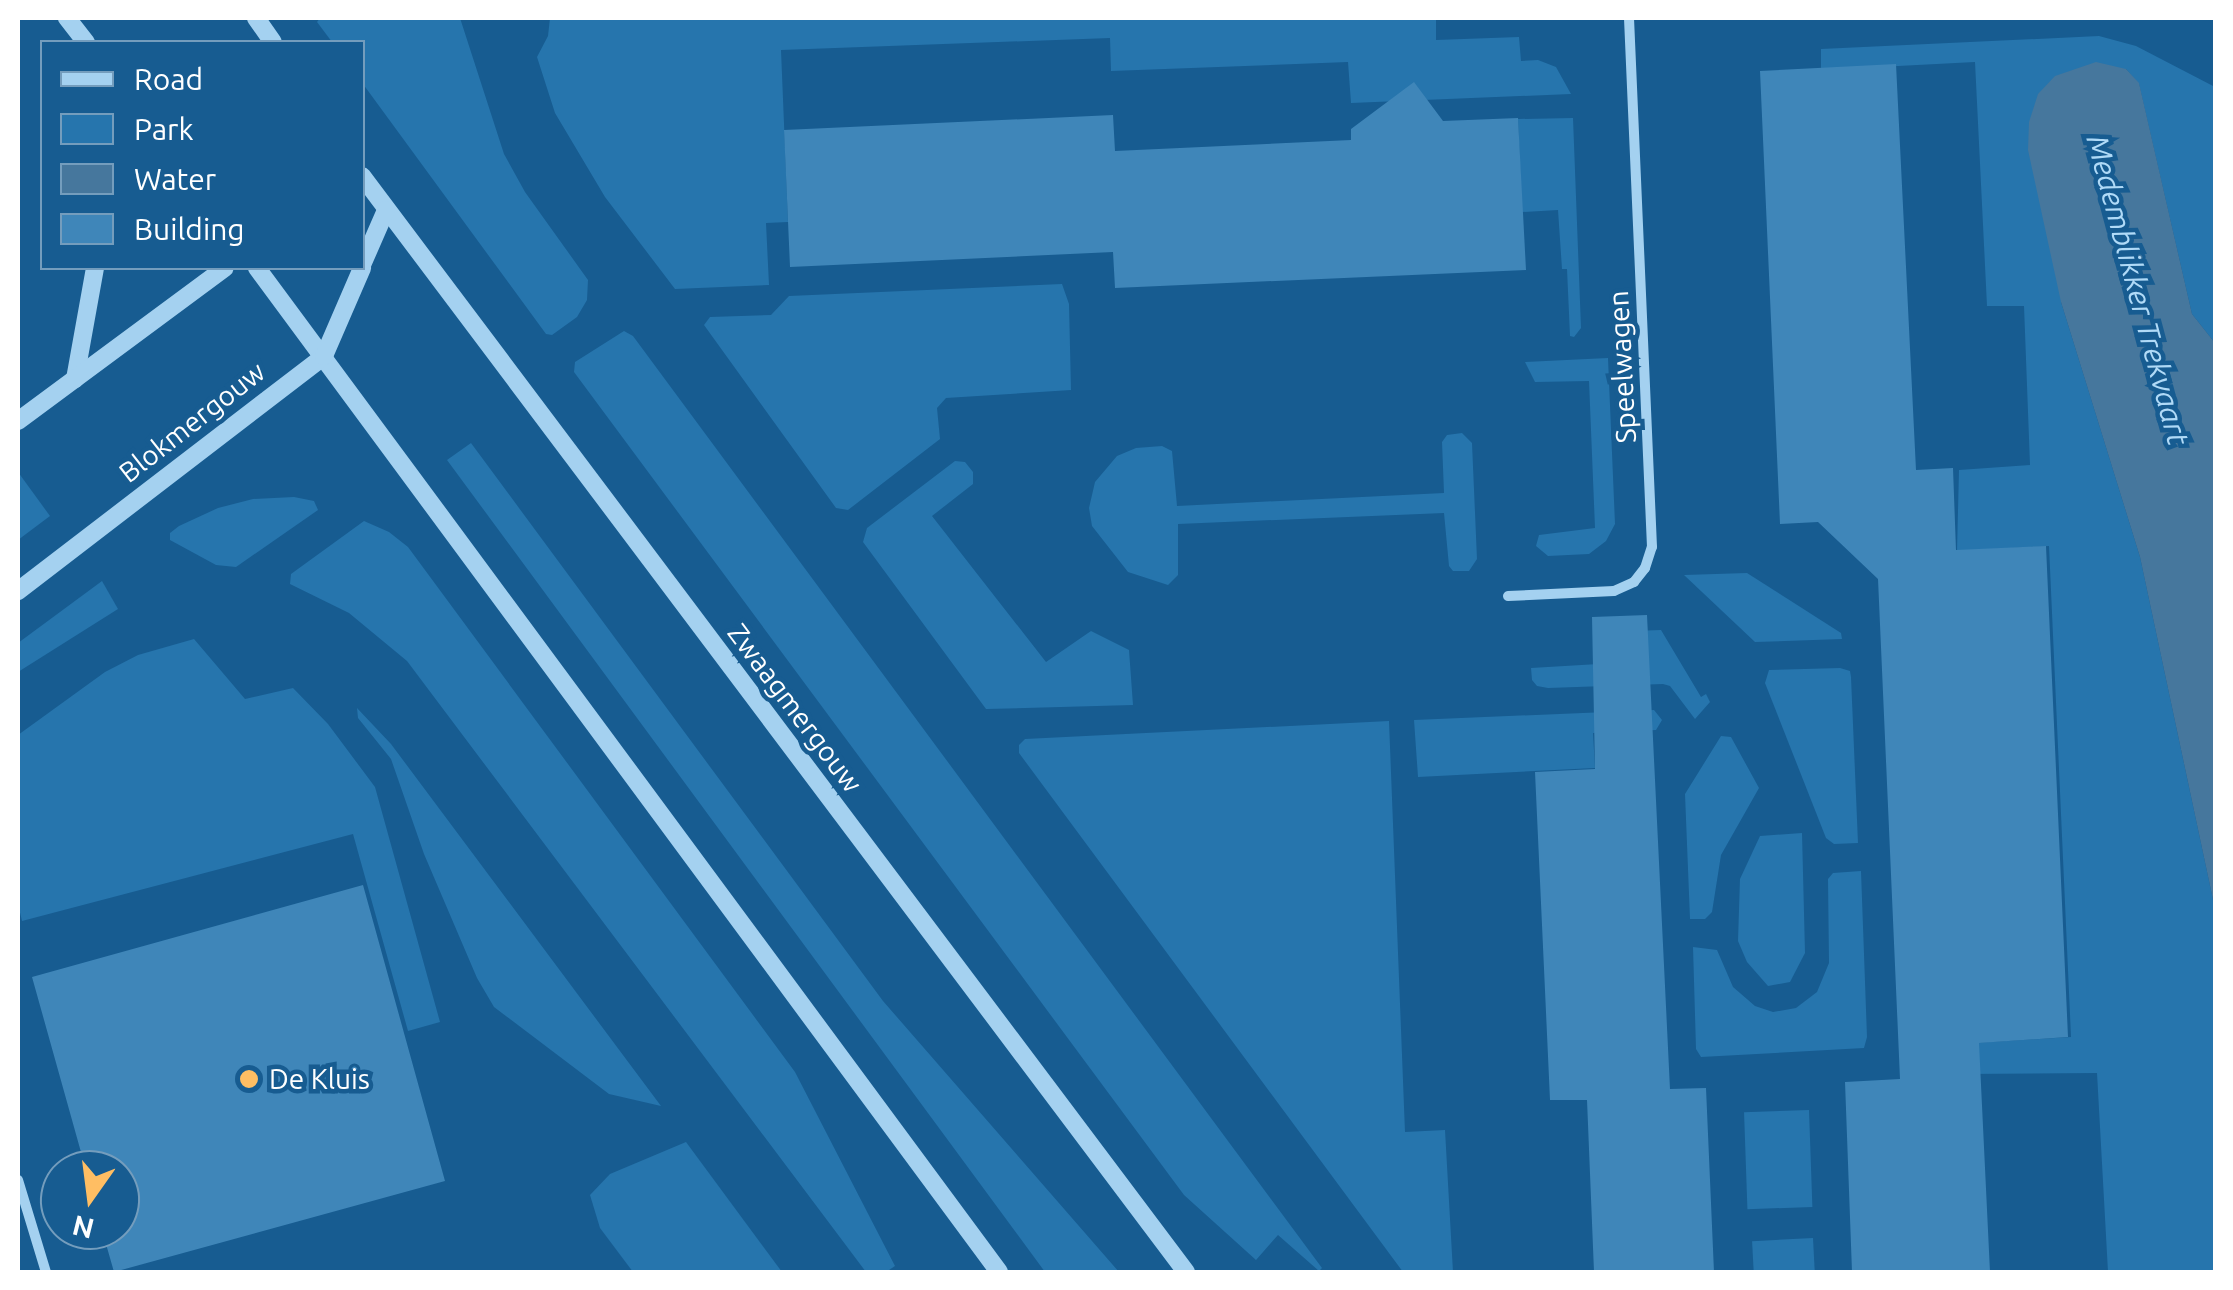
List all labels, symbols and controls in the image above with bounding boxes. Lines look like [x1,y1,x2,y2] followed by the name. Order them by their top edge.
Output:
[40,40,365,270] legend
[134,62,203,96] text: Road
[134,112,194,146] text: Park
[2079,131,2197,449] water label: Medemblikker Trekvaart
[134,162,216,196] text: Water
[134,212,245,246] text: Building
[1601,290,1643,444] street label: Speelwagen
[112,355,272,489] street label: Blokmergouw
[721,617,869,799] street label: Zwaagmergouw
[269,1062,370,1096] place label: De Kluis
[238,1068,260,1090] marker: De Kluis
[40,1150,140,1250] north arrow
[69,1210,97,1245] text: N

